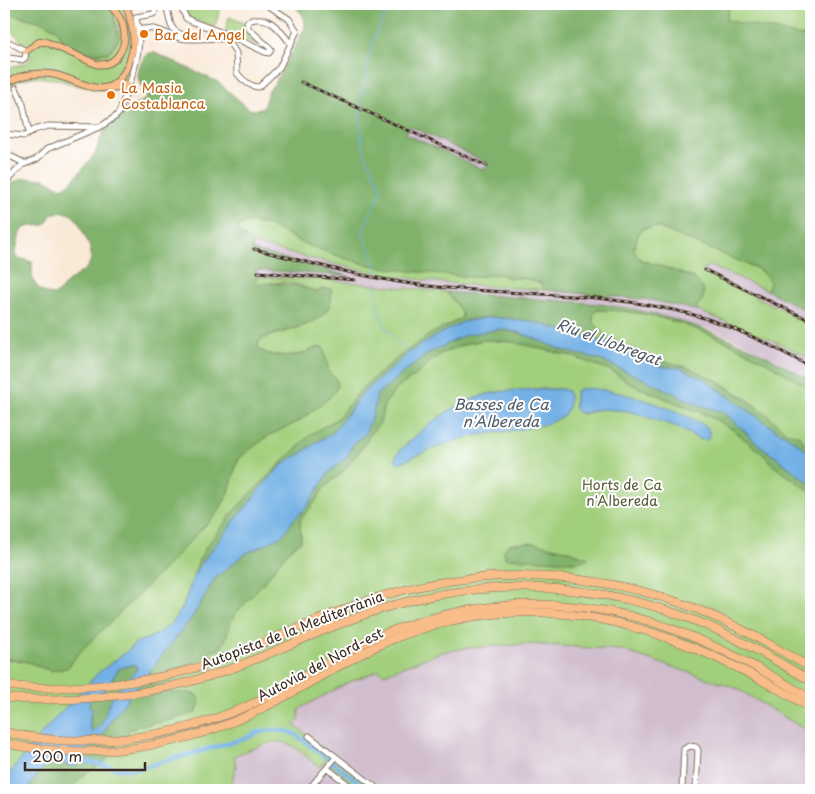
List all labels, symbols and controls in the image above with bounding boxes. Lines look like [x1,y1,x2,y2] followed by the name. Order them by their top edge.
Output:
[154,24,245,45] place label: Bar del Angel
[138,28,150,40] marker: Bar del Angel
[121,77,206,114] place label: La Masia Costablanca
[105,89,117,101] marker: La Masia Costablanca
[554,312,666,371] water label: Riu el Llobregat
[453,392,549,432] water label: Basses de Ca n'Albereda
[582,474,663,511] park label: Horts de Ca n'Albereda
[198,585,387,675] street label: Autopista de la Mediterrània
[253,622,387,706] street label: Autovia del Nord-est
[25,739,145,771] scale bar
[32,744,82,767] text: 200 m

